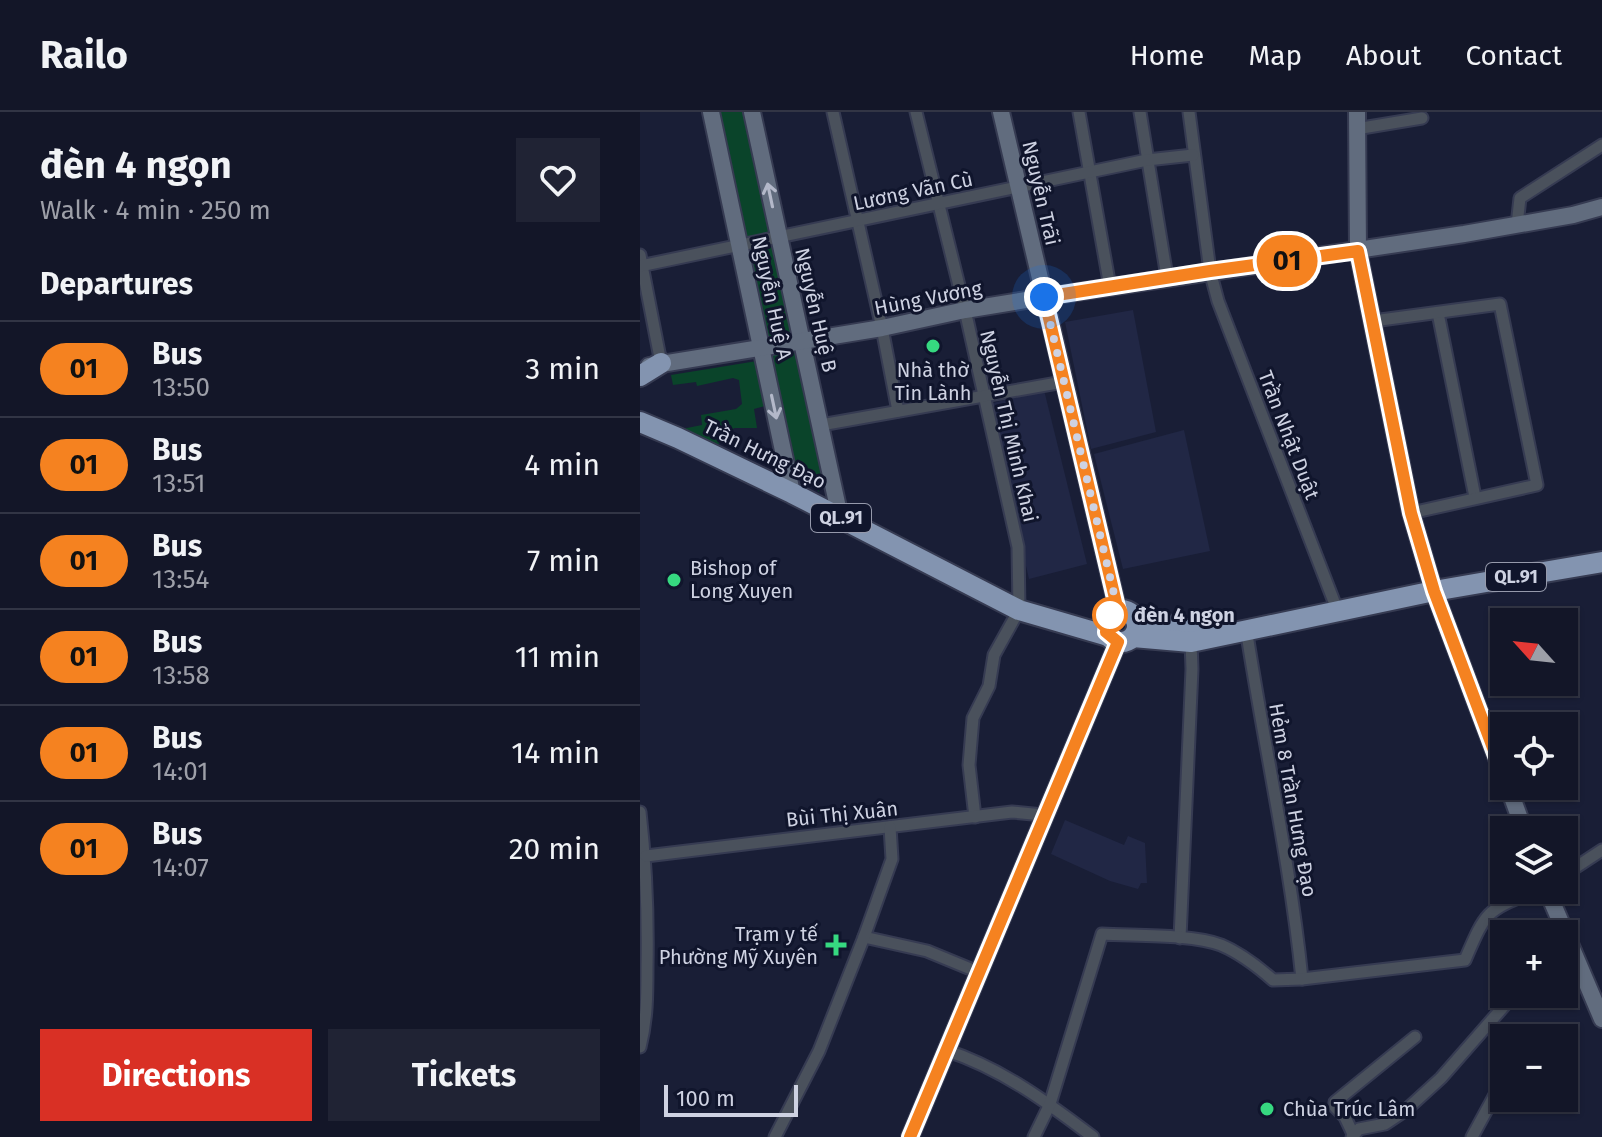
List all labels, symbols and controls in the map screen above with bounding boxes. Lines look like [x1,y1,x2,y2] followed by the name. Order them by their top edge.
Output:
[40,32,128,78] text: Railo
[1130,39,1204,72] text: Home
[1248,39,1302,72] text: Map
[1346,39,1421,72] text: About
[1465,39,1562,72] text: Contact
[516,138,600,222] button: heart
[1017,138,1065,248] street label: Nguyễn Trãi
[40,142,232,188] text: đèn 4 ngọn
[851,167,975,215] street label: Lương Vãn Cù
[762,182,777,208] one-way arrow
[40,195,271,226] text: Walk · 4 min · 250 m
[747,234,797,363] street label: Nguyễn Huệ A
[1251,235,1323,287] line badge: 01
[1273,244,1301,277] text: 01
[790,246,842,374] street label: Nguyễn Huệ B
[40,266,193,302] text: Departures
[872,276,984,320] street label: Hùng Vương
[1024,277,1064,317] your location
[975,328,1043,524] street label: Nguyễn Thị Minh Khai
[152,336,202,372] text: Bus
[924,337,942,355] marker: Nhà thờ Tin Lành
[525,351,600,387] text: 3 min
[70,352,98,385] text: 01
[894,358,972,405] place label: Nhà thờ Tin Lành
[1253,367,1325,504] street label: Trần Nhật Duật
[152,372,210,403] text: 13:50
[767,394,782,420] one-way arrow
[700,414,830,494] street label: Trần Hưng Đạo
[152,432,202,468] text: Bus
[524,447,600,483] text: 4 min
[70,448,98,481] text: 01
[152,468,206,499] text: 13:51
[811,504,871,532] road number: QL.91
[152,528,202,564] text: Bus
[527,543,600,579] text: 7 min
[70,544,98,577] text: 01
[690,556,793,603] place label: Bishop of Long Xuyen
[1486,563,1546,591] road number: QL.91
[152,564,209,595] text: 13:54
[665,571,683,589] marker: Bishop of Long Xuyen
[1093,598,1127,632] marker: đèn 4 ngọn
[1134,603,1235,627] place label: đèn 4 ngọn
[1490,608,1578,696] north arrow
[1490,608,1578,1112] map controls
[152,624,202,660] text: Bus
[515,639,600,675] text: 11 min
[70,640,98,673] text: 01
[152,660,210,691] text: 13:58
[1264,701,1322,899] street label: Hẻm 8 Trần Hưng Đạo
[1490,712,1578,800] button: locate
[152,720,202,756] text: Bus
[511,735,600,771] text: 14 min
[70,736,98,769] text: 01
[152,756,208,787] text: 14:01
[785,796,899,832] street label: Bùi Thị Xuân
[152,816,202,852] text: Bus
[1490,816,1578,904] button: layers
[509,831,600,867] text: 20 min
[70,832,98,865] text: 01
[152,852,209,883] text: 14:07
[1490,920,1578,1008] button: +
[659,922,818,969] place label: Trạm y tế Phường Mỹ Xuyên
[825,934,847,956] marker: Trạm y tế Phường Mỹ Xuyên
[1490,1024,1578,1112] button: −
[40,1029,312,1121] button: Directions
[328,1029,600,1121] button: Tickets
[664,1081,798,1117] scale bar
[676,1085,735,1112] text: 100 m
[1283,1097,1415,1121] place label: Chùa Trúc Lâm
[1258,1100,1276,1118] marker: Chùa Trúc Lâm

